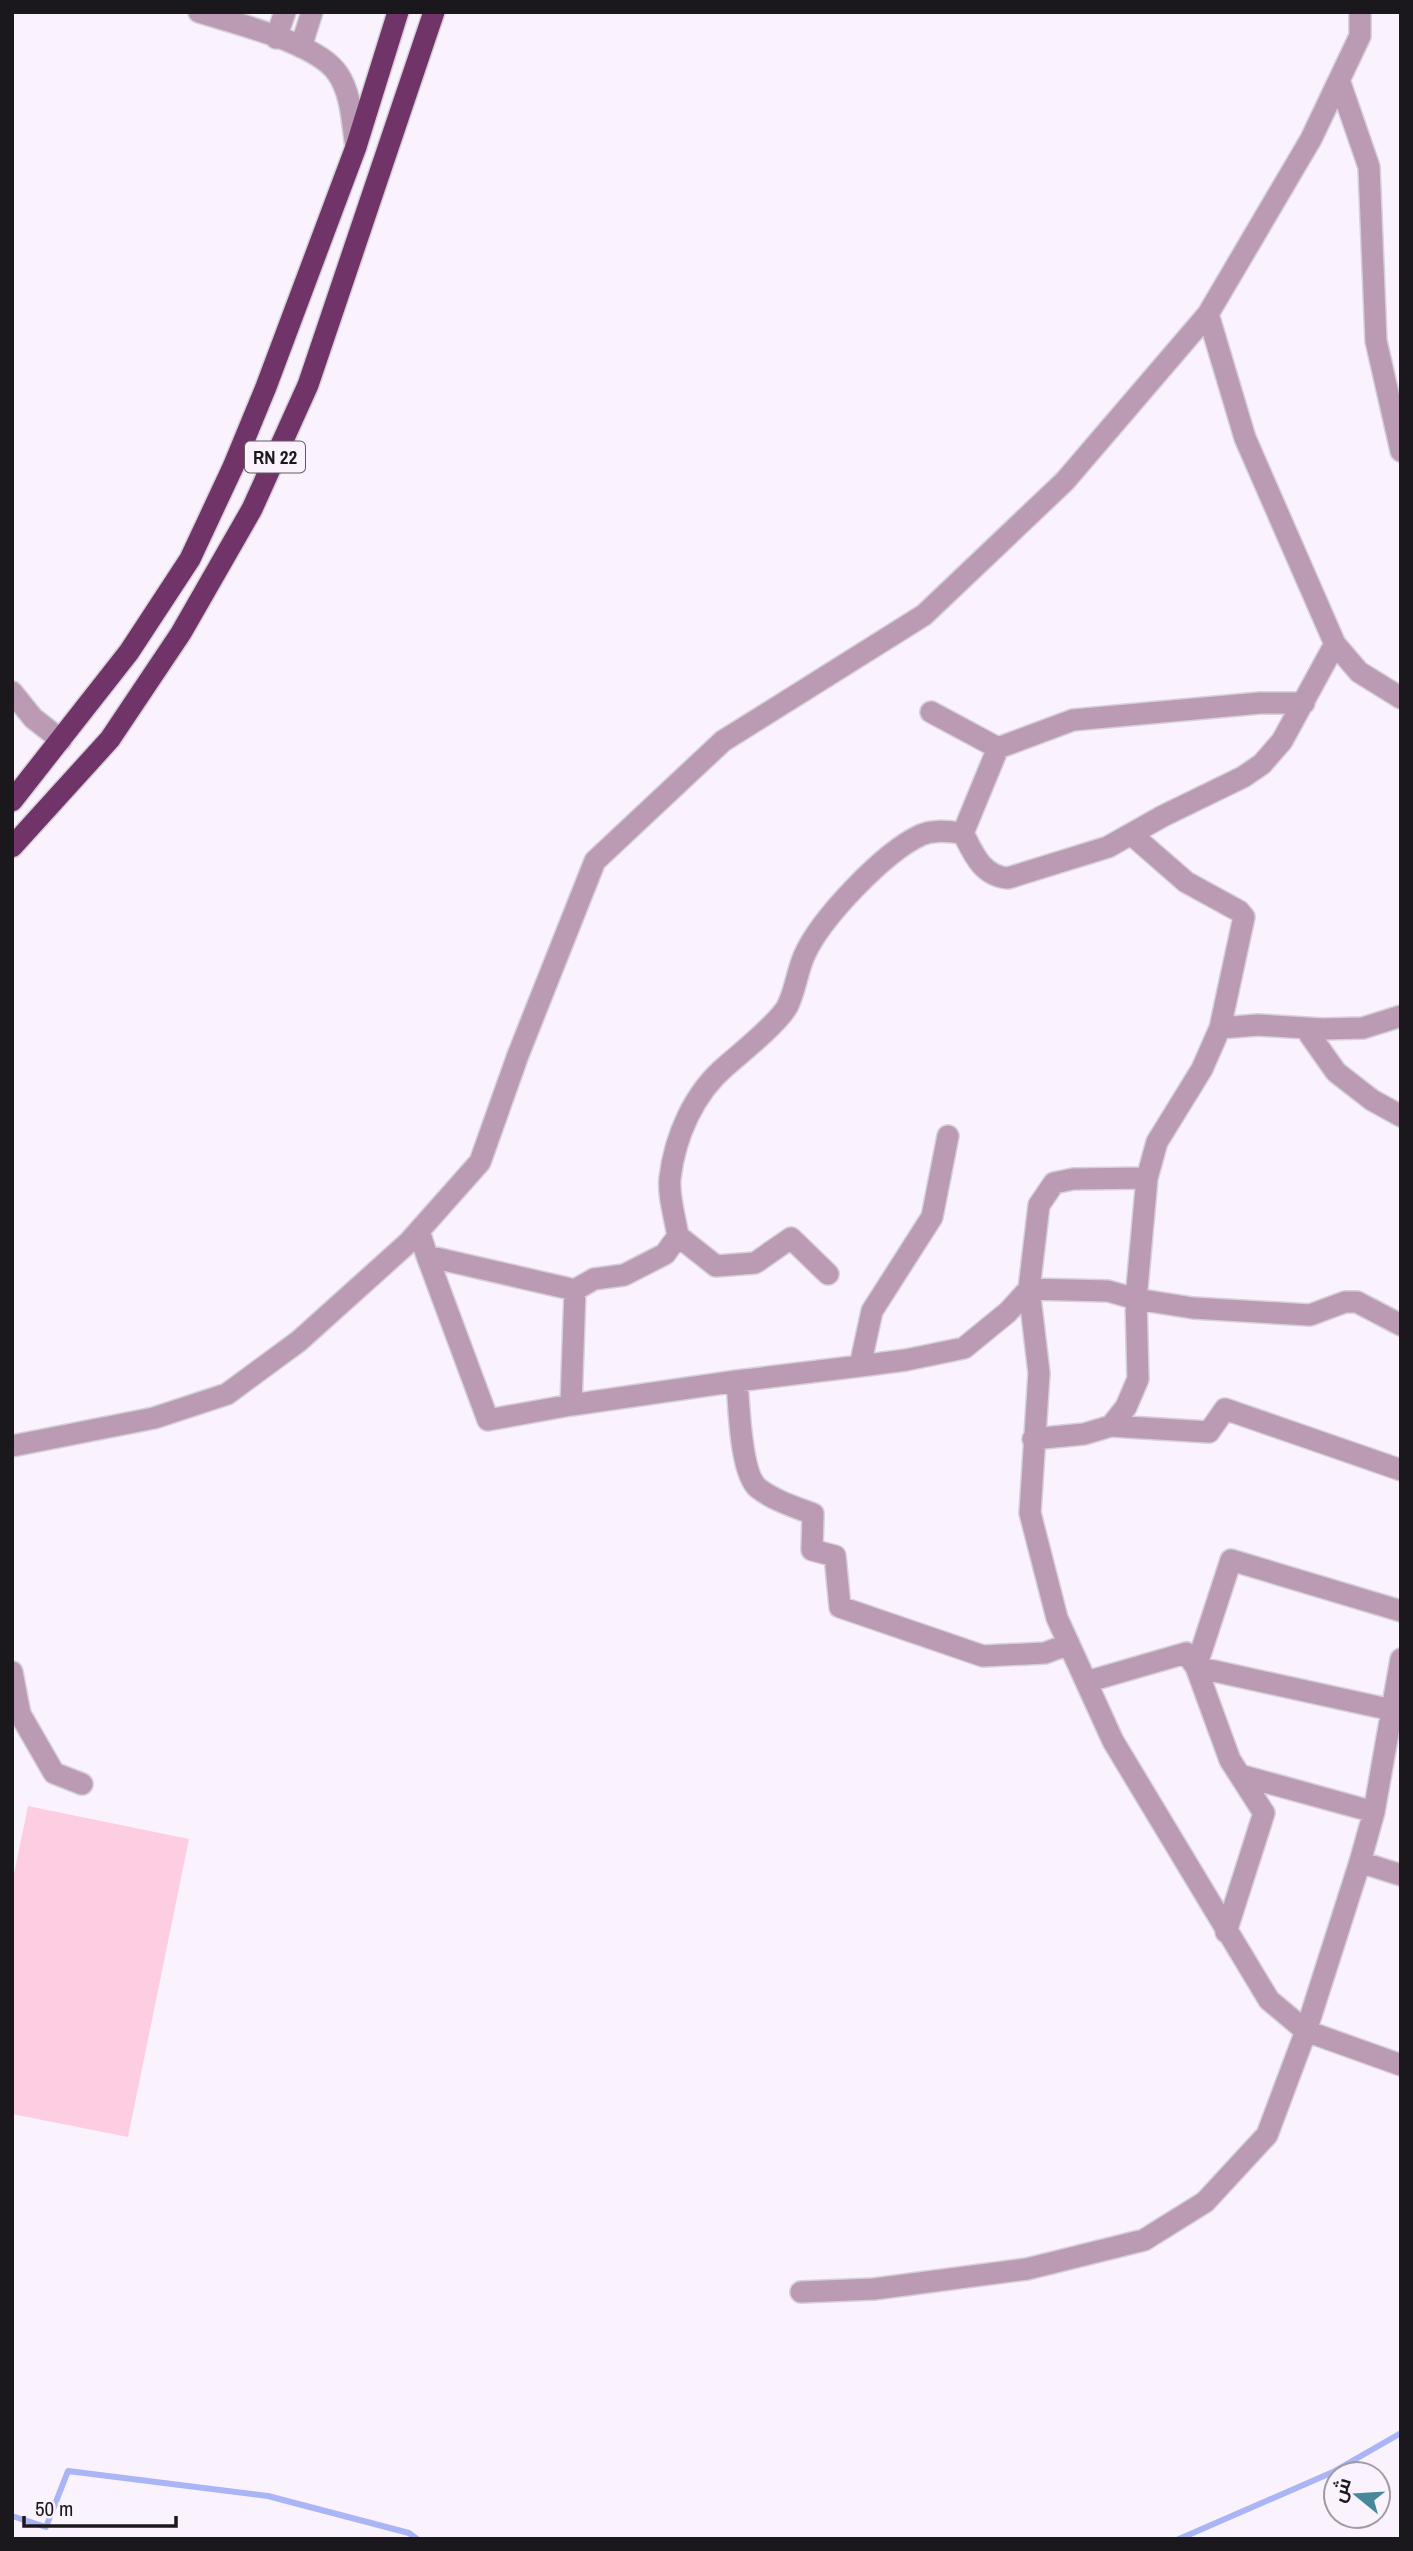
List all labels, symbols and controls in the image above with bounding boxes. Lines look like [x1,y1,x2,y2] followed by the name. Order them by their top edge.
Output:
[245,442,305,472] road number: RN 22
[1322,2460,1392,2530] north arrow
[1325,2474,1357,2505] text: ش
[24,2484,177,2528] scale bar
[35,2494,73,2523] text: 50 m

